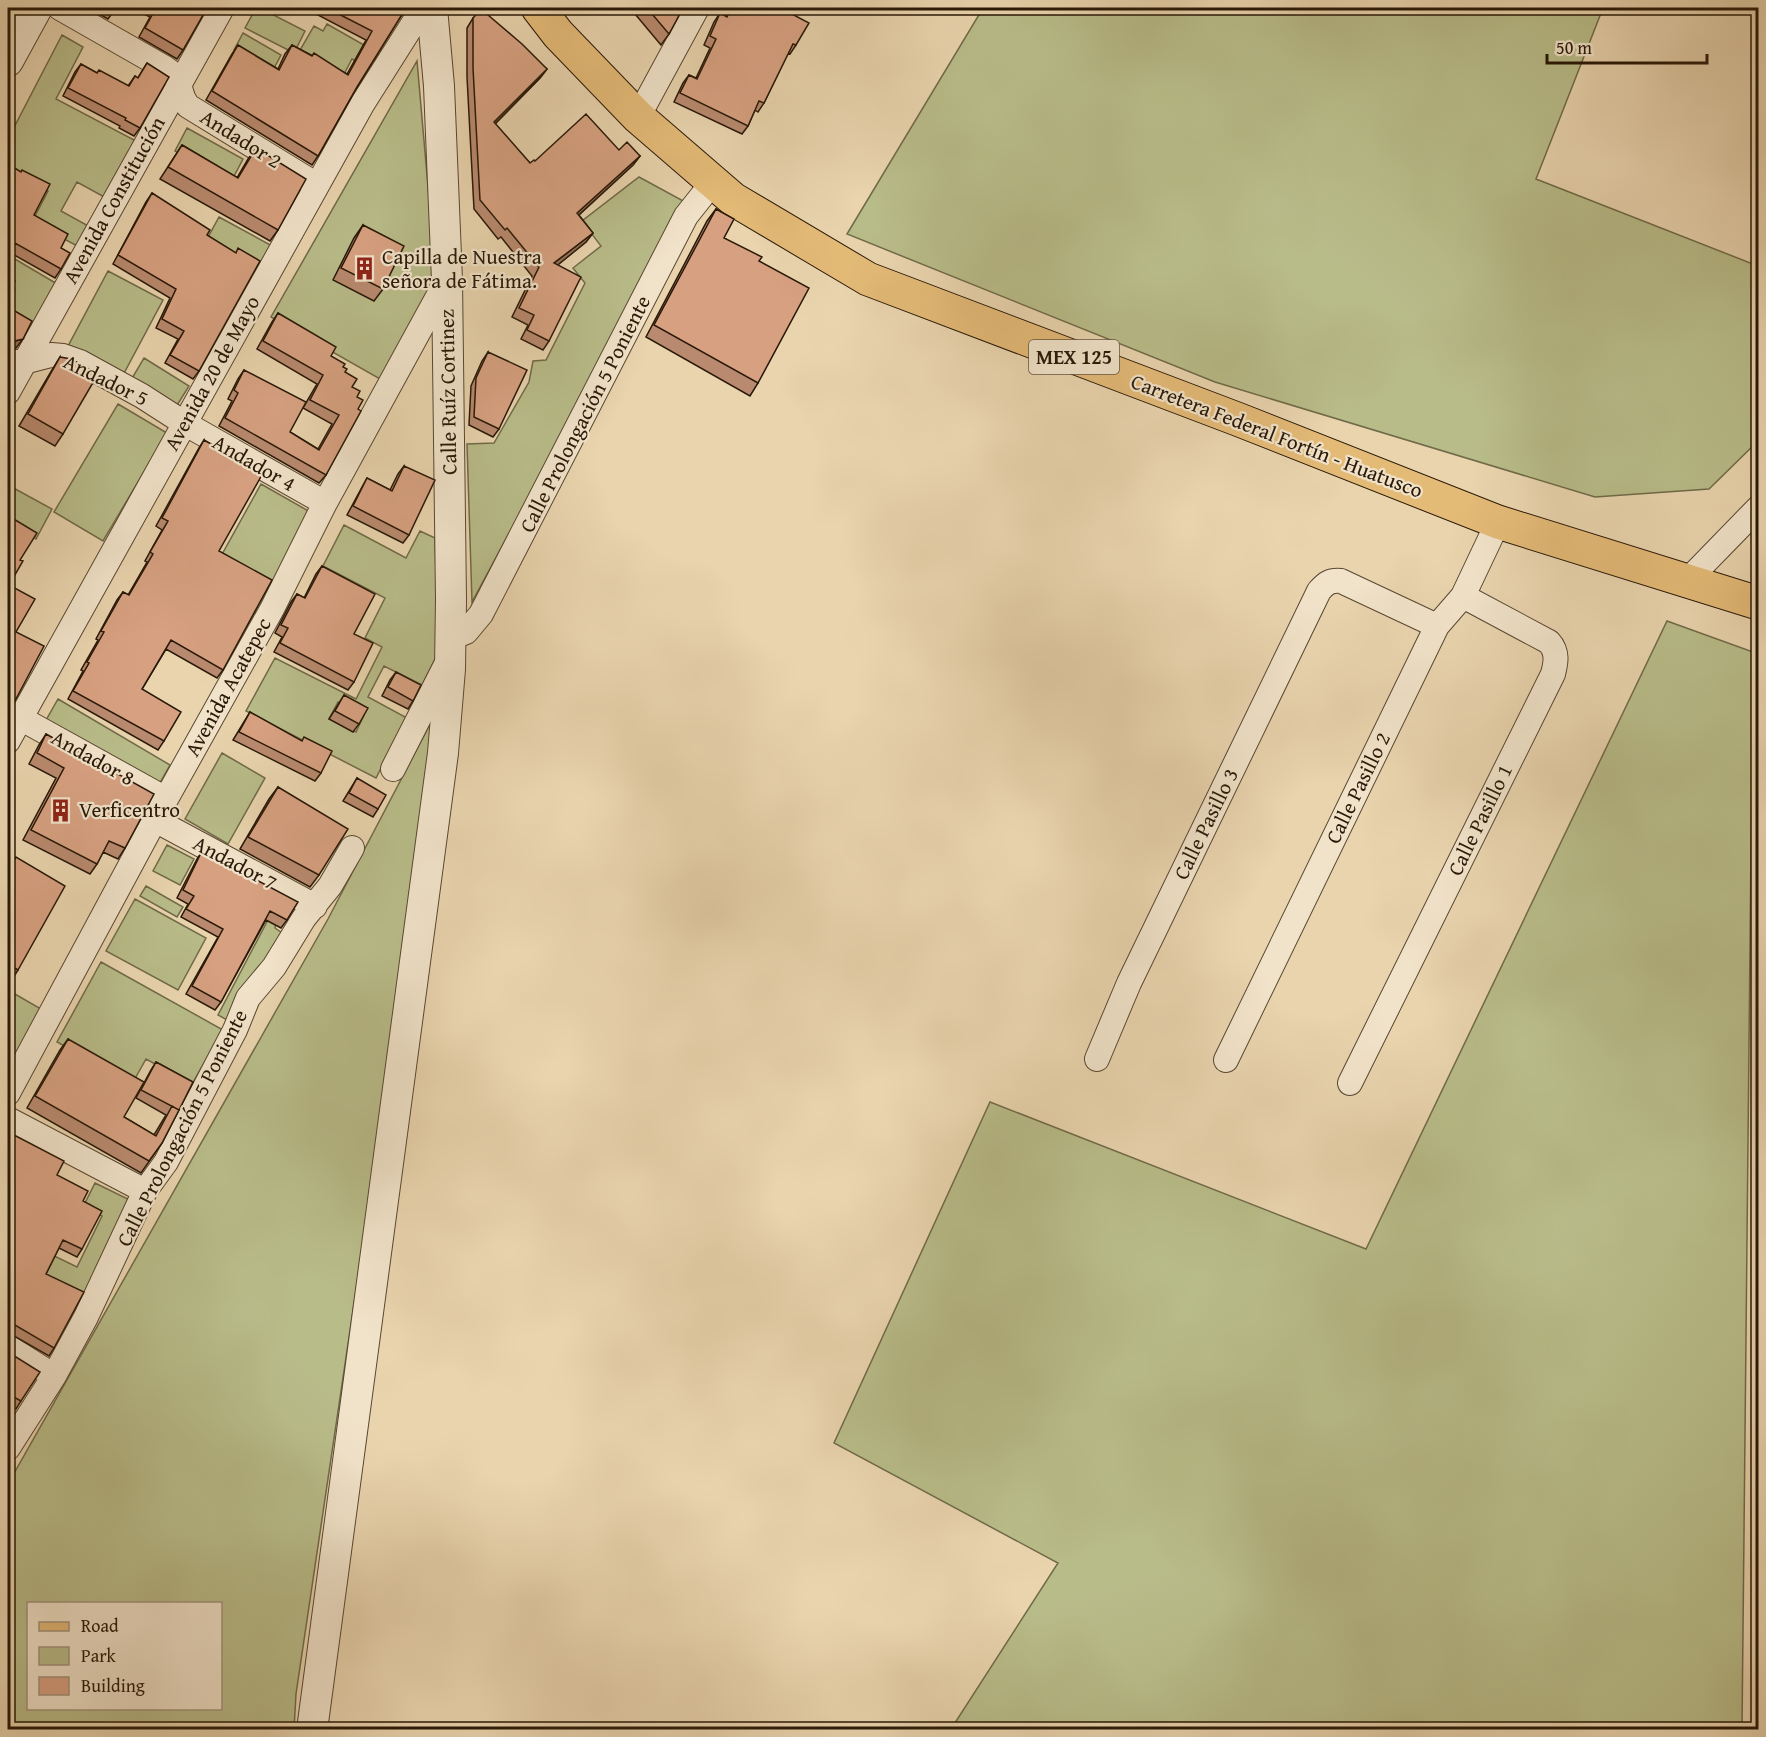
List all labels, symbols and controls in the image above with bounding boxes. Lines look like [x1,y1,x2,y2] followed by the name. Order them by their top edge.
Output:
[1547,27,1708,65] scale bar
[1556,34,1592,61] text: 50 m
[194,101,288,176] street label: Andador 2
[55,110,173,289] street label: Avenida Constitución
[382,241,542,296] place label: Capilla de Nuestra señora de Fátima.
[351,256,377,282] building icon: Capilla de Nuestra señora de Fátima.
[156,289,267,456] street label: Avenida 20 de Mayo
[511,290,658,538] street label: Calle Prolongación 5 Poniente
[431,309,464,475] street label: Calle Ruíz Cortinez
[1029,340,1119,374] road number: MEX 125
[59,346,154,413] street label: Andador 5
[1127,365,1428,506] street label: Carretera Federal Fortín - Huatusco
[207,426,301,499] street label: Andador 4
[177,612,279,762] street label: Avenida Acatepec
[46,722,141,793] street label: Andador 8
[1317,727,1398,849] street label: Calle Pasillo 2
[1439,759,1520,881] street label: Calle Pasillo 1
[1165,763,1246,885] street label: Calle Pasillo 3
[79,794,180,825] place label: Verficentro
[48,797,74,823] building icon: Verficentro
[188,828,283,898] street label: Andador 7
[108,1004,255,1252] street label: Calle Prolongación 5 Poniente
[27,1602,222,1710] legend
[81,1612,119,1639] text: Road
[81,1642,117,1669] text: Park
[81,1672,145,1699] text: Building

